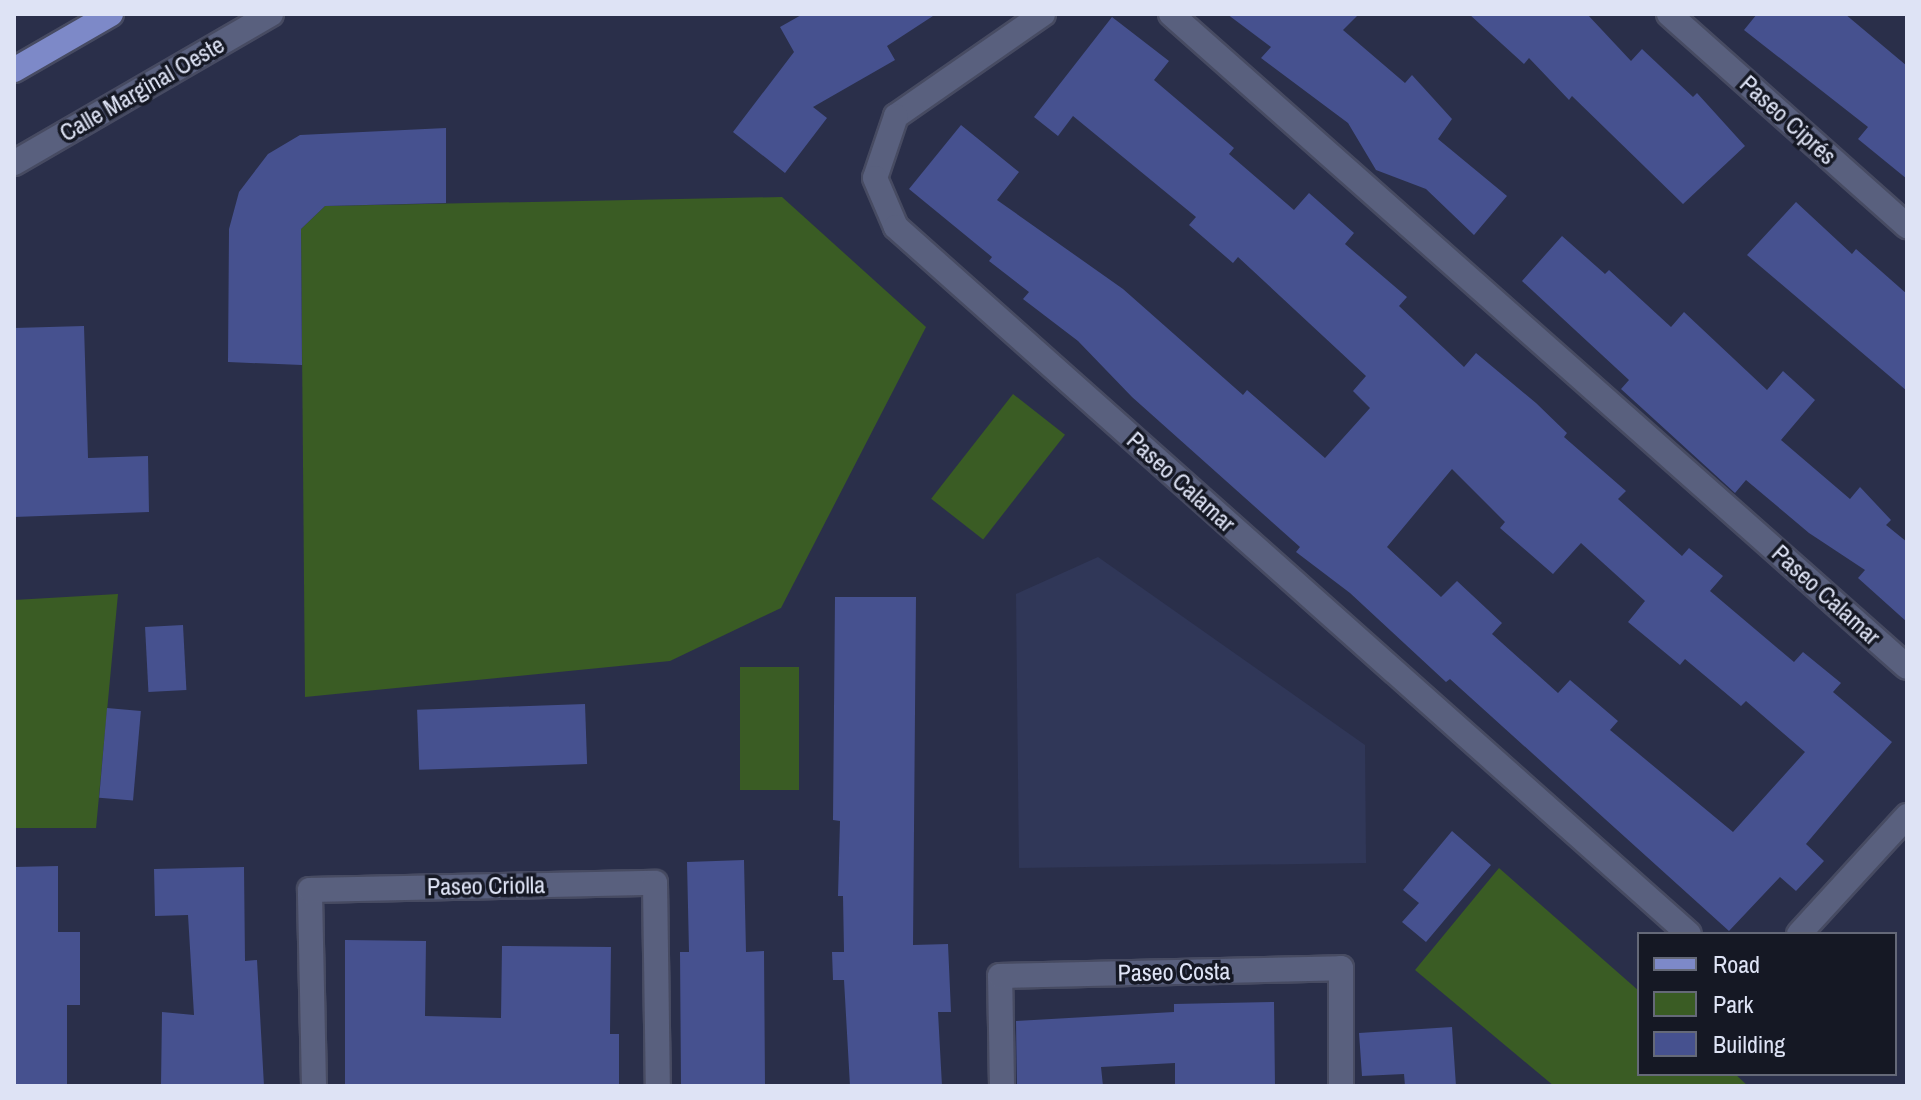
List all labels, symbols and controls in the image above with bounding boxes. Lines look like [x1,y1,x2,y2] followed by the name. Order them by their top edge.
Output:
[55,30,229,148] street label: Calle Marginal Oeste
[1734,69,1842,171] street label: Paseo Ciprés
[1121,426,1241,538] street label: Paseo Calamar
[1766,539,1886,651] street label: Paseo Calamar
[427,871,545,901] street label: Paseo Criolla
[1637,932,1897,1076] legend
[1713,948,1760,980] text: Road
[1117,957,1231,987] street label: Paseo Costa
[1713,988,1753,1020] text: Park
[1713,1028,1785,1060] text: Building

